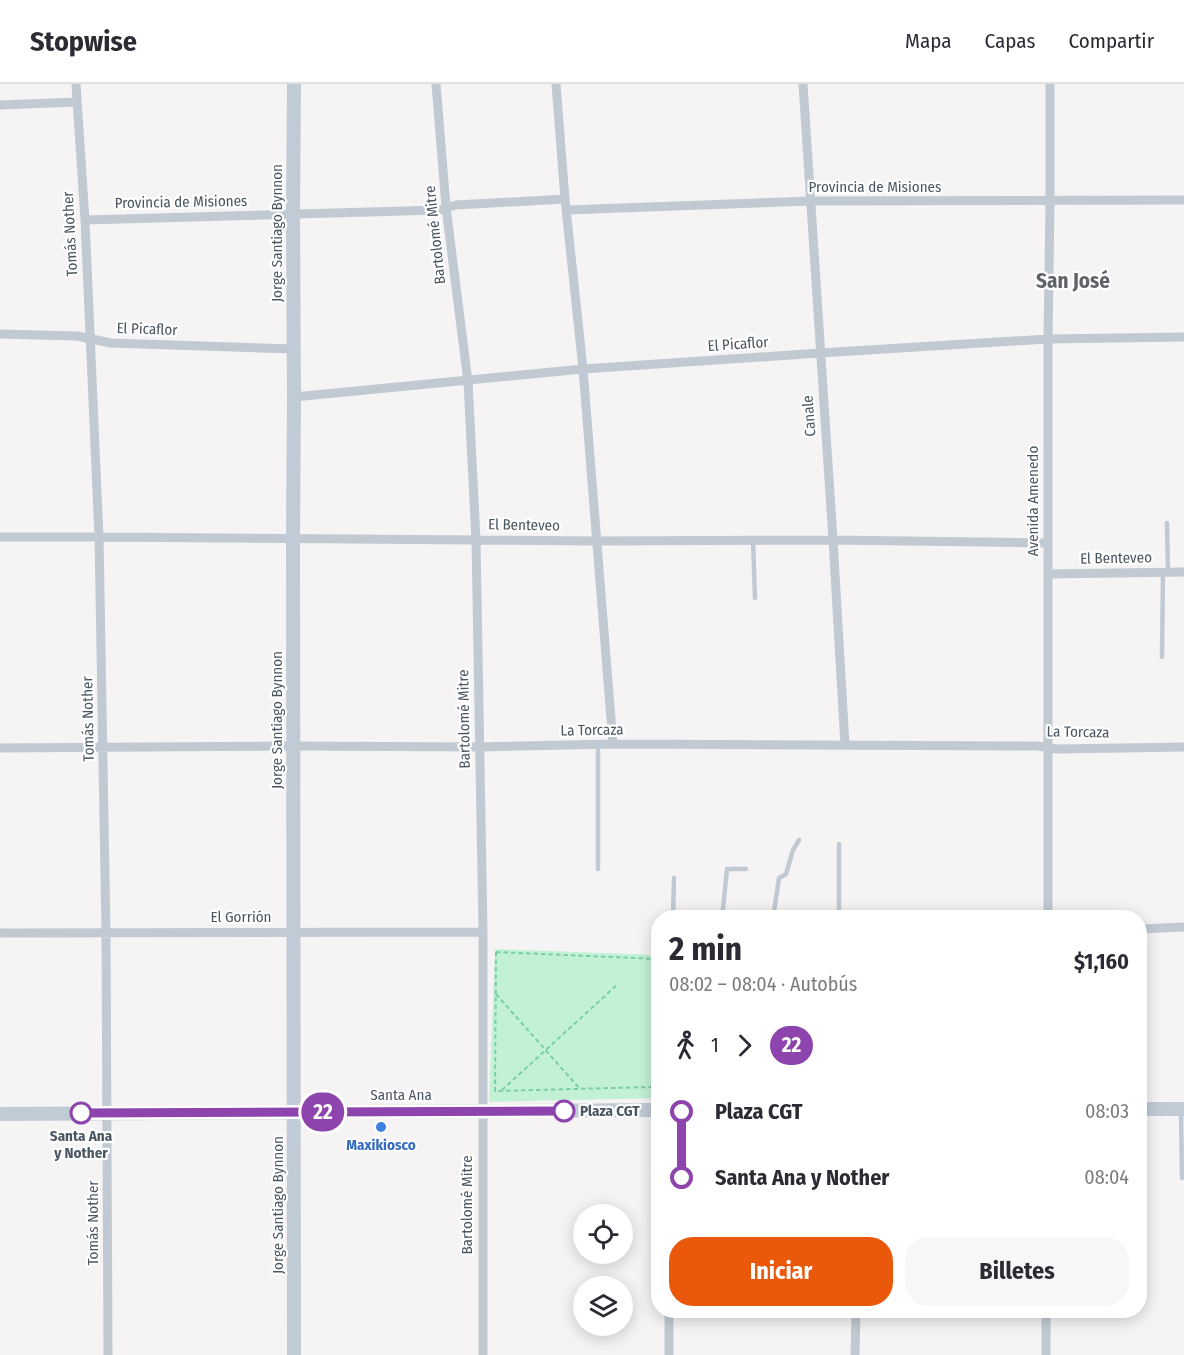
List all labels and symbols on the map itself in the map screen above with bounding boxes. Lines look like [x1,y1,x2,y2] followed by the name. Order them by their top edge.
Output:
[268,164,286,302] street label: Jorge Santiago Bynnon
[809,178,941,196] street label: Provincia de Misiones
[421,185,449,285] street label: Bartolomé Mitre
[59,190,81,277] street label: Tomás Nother
[114,192,248,212] street label: Provincia de Misiones
[1036,268,1110,294] district label: San José
[116,319,179,339] street label: El Picaflor
[707,333,770,355] street label: El Picaflor
[799,395,819,437] street label: Canale
[1024,446,1042,556] street label: Avenida Amenedo
[488,515,560,535] street label: El Benteveo
[1080,548,1152,568] street label: El Benteveo
[268,651,286,789] street label: Jorge Santiago Bynnon
[454,669,474,769] street label: Bartolomé Mitre
[78,675,98,762] street label: Tomás Nother
[560,720,624,740] street label: La Torcaza
[1046,722,1110,742] street label: La Torcaza
[211,908,271,926] street label: El Gorrión
[370,1086,432,1104] street label: Santa Ana
[296,1092,350,1132] line badge: 22
[553,1100,575,1122] marker: Plaza CGT
[70,1102,92,1124] marker: Santa Ana y Nother
[580,1102,640,1120] place label: Plaza CGT
[374,1120,388,1134] marker: Maxikiosco
[50,1127,113,1162] place label: Santa Ana y Nother
[269,1136,287,1274] street label: Jorge Santiago Bynnon
[346,1136,416,1154] place label: Maxikiosco
[458,1155,476,1255] street label: Bartolomé Mitre
[84,1180,102,1266] street label: Tomás Nother

